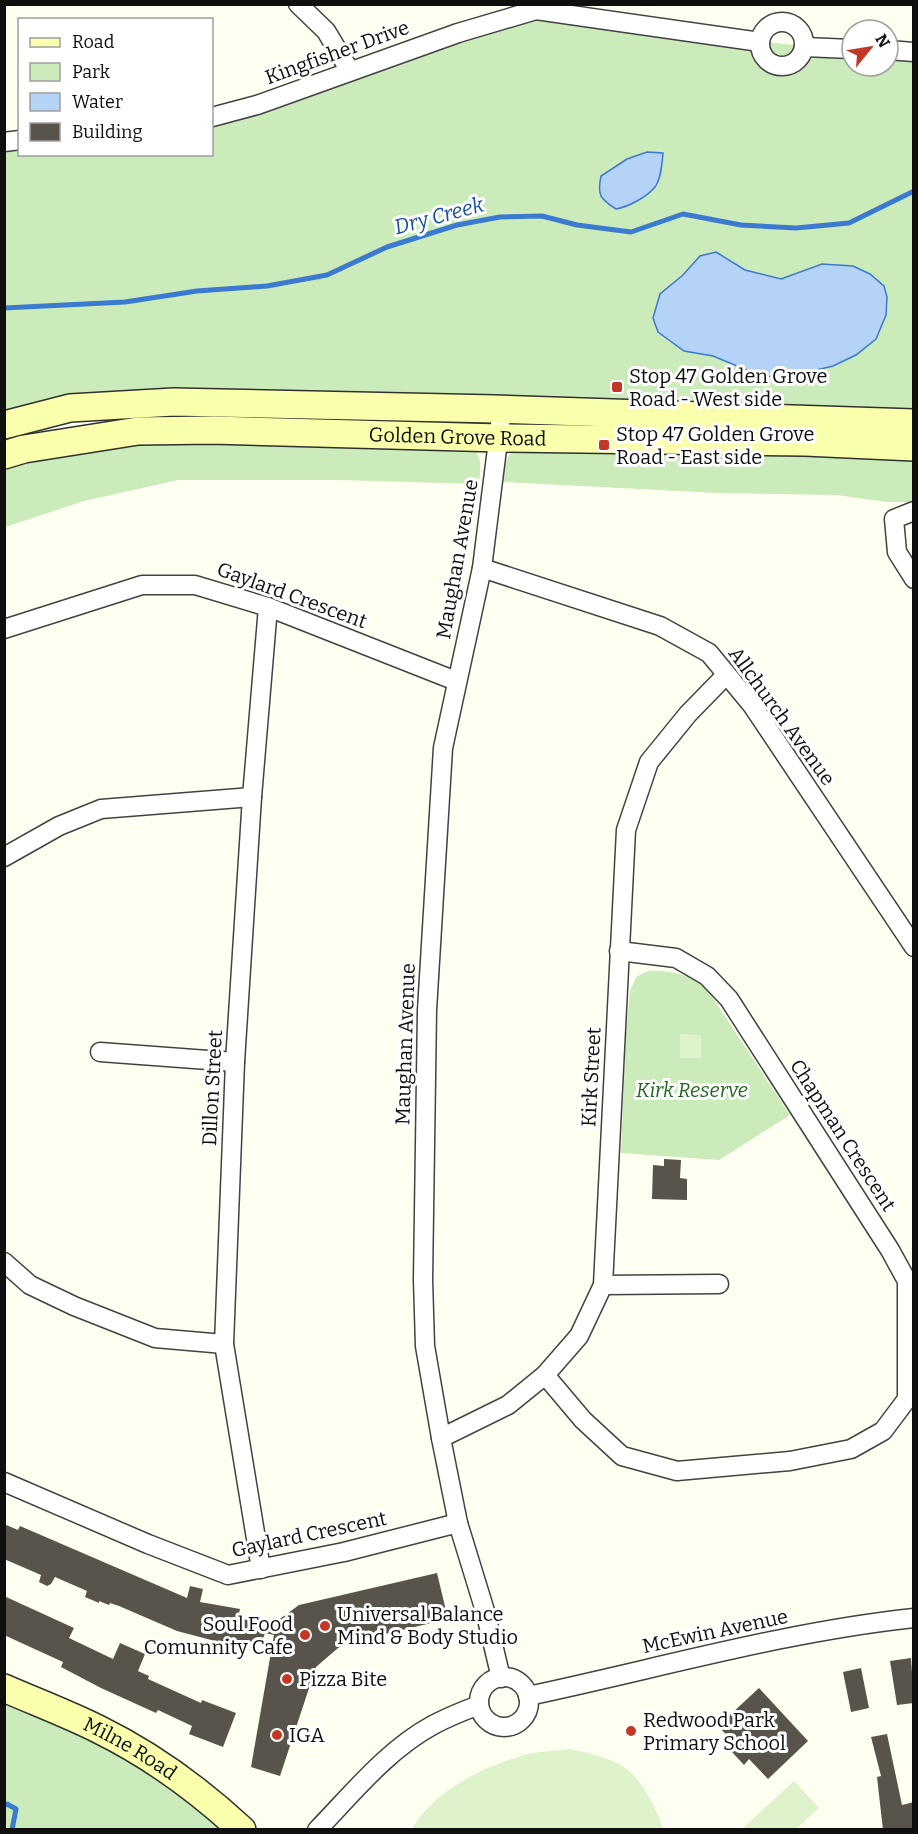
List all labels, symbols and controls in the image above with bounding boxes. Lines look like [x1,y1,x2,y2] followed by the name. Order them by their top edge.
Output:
[262,15,412,89] street label: Kingfisher Drive
[18,18,213,156] legend
[840,18,900,78] north arrow
[72,31,115,53] text: Road
[871,31,894,51] text: N
[72,61,111,83] text: Park
[72,91,123,113] text: Water
[72,121,143,143] text: Building
[391,191,487,240] water label: Dry Creek
[629,364,827,411] place label: Stop 47 Golden Grove Road - West side
[610,380,624,394] marker: Stop 47 Golden Grove Road - West side
[368,422,547,451] street label: Golden Grove Road
[616,422,814,469] place label: Stop 47 Golden Grove Road - East side
[597,438,611,452] marker: Stop 47 Golden Grove Road - East side
[431,477,483,641] street label: Maughan Avenue
[214,557,370,633] street label: Gaylard Crescent
[724,642,840,790] street label: Allchurch Avenue
[390,963,420,1125] street label: Maughan Avenue
[576,1026,606,1128] street label: Kirk Street
[197,1029,227,1147] street label: Dillon Street
[785,1055,901,1215] street label: Chapman Crescent
[636,1078,748,1102] park label: Kirk Reserve
[229,1506,389,1562] street label: Gaylard Crescent
[337,1602,518,1649] place label: Universal Balance Mind & Body Studio
[640,1604,790,1658] street label: McEwin Avenue
[144,1612,293,1659] place label: Soul Food Comunnity Cafe
[318,1619,332,1633] marker: Universal Balance Mind & Body Studio
[298,1628,312,1642] marker: Soul Food Comunnity Cafe
[299,1667,387,1691] place label: Pizza Bite
[280,1672,294,1686] marker: Pizza Bite
[643,1708,786,1755] place label: Redwood Park Primary School
[80,1712,182,1785] street label: Milne Road
[289,1723,326,1747] place label: IGA
[624,1724,638,1738] marker: Redwood Park Primary School
[270,1728,284,1742] marker: IGA

